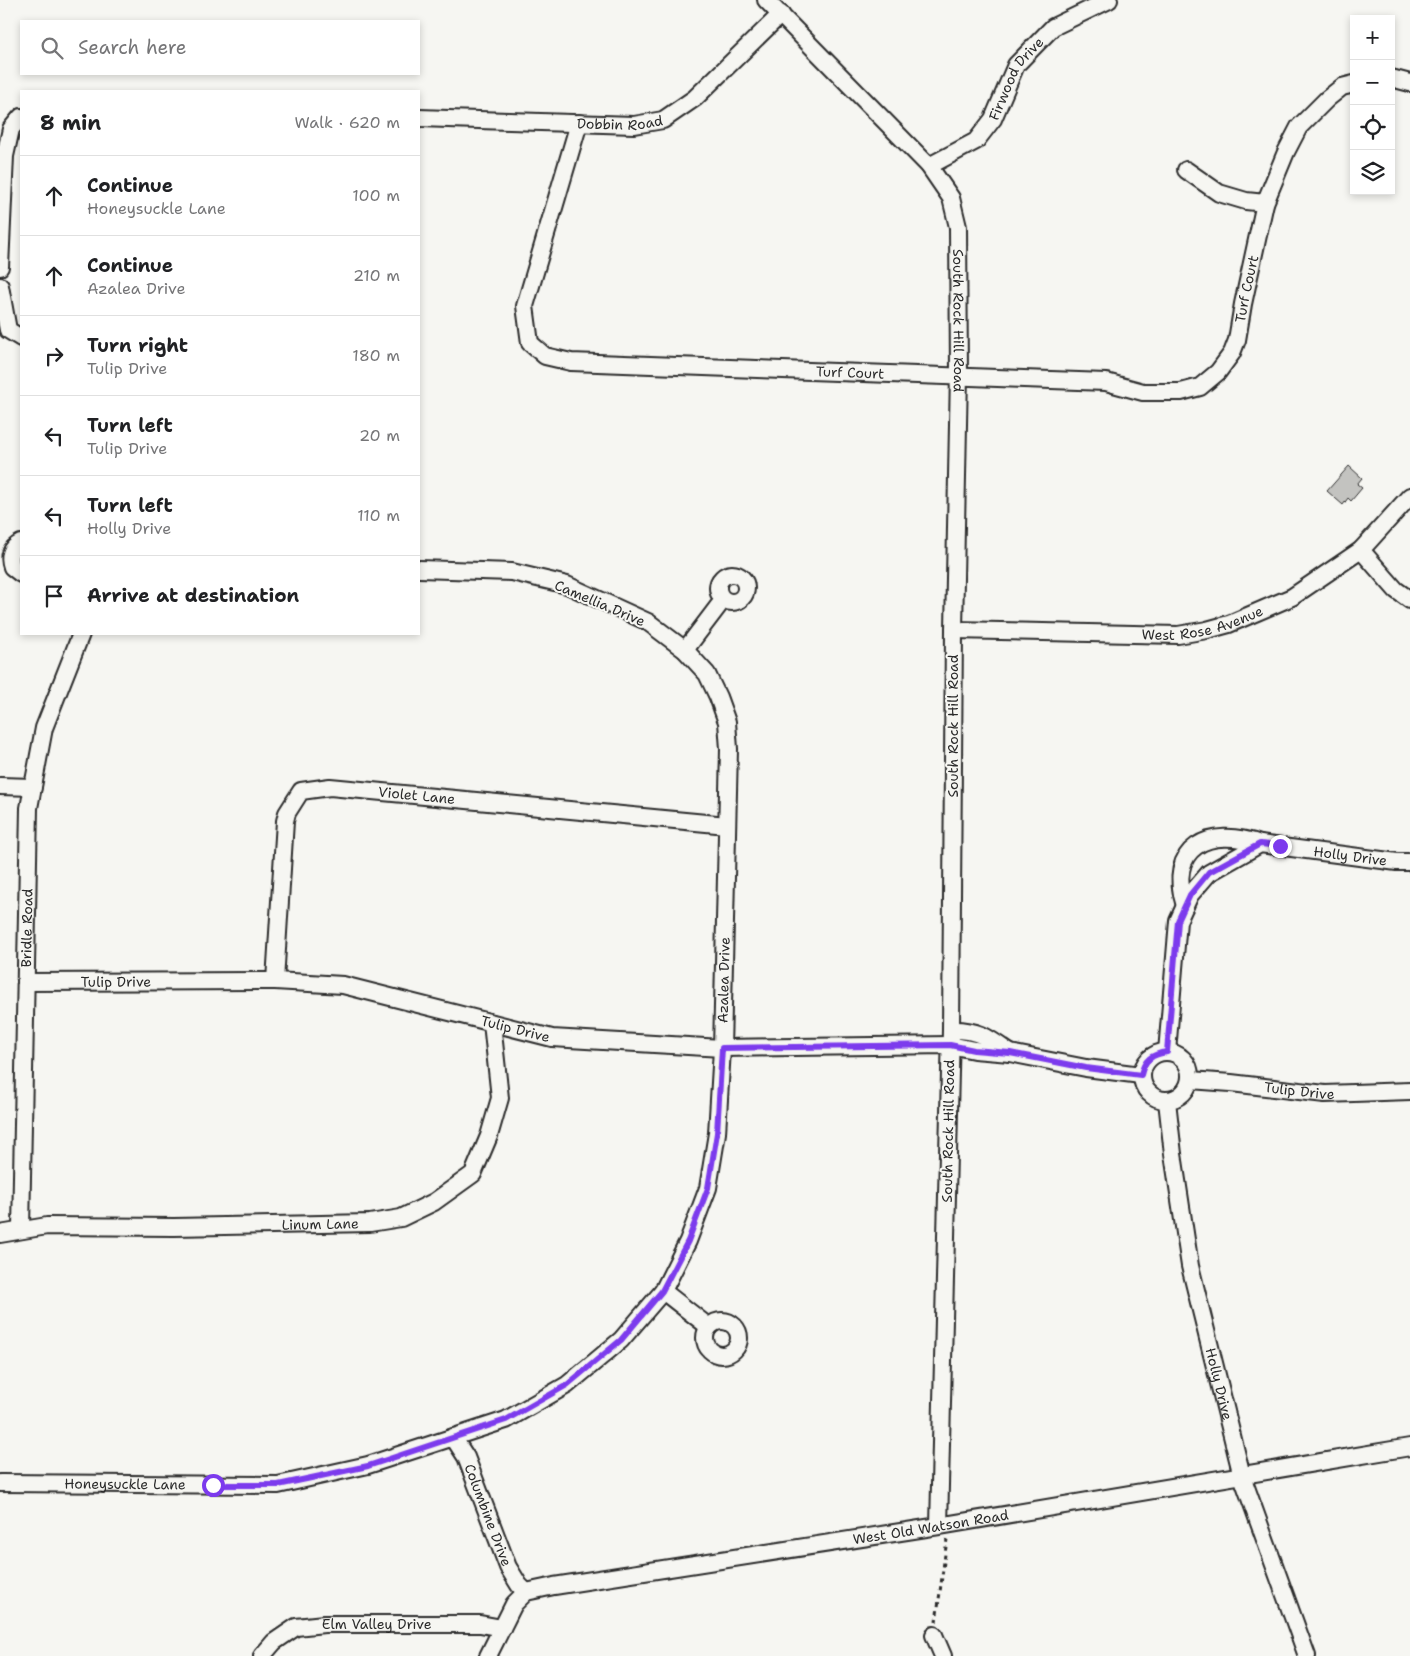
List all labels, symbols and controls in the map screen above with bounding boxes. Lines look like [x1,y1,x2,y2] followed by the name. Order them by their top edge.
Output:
[1350,15,1395,195] map controls
[1350,15,1395,60] button: +
[20,20,420,75] search box
[985,33,1047,123] street label: Firwood Drive
[38,34,66,62] icon: search
[78,35,187,60] text: Search here
[1350,60,1395,105] button: −
[1350,105,1395,150] button: locate
[40,109,101,137] text: 8 min
[577,111,664,134] street label: Dobbin Road
[295,112,400,133] text: Walk · 620 m
[1350,150,1395,195] button: layers
[87,173,173,198] text: Continue
[40,182,68,210] icon: ahead
[352,185,400,206] text: 100 m
[87,198,226,219] text: Honeysuckle Lane
[949,249,968,393] street label: South Rock Hill Road
[87,253,173,278] text: Continue
[1231,254,1262,324] street label: Turf Court
[40,262,68,290] icon: ahead
[353,265,400,286] text: 210 m
[87,278,185,299] text: Azalea Drive
[87,333,188,358] text: Turn right
[40,342,68,370] icon: right
[352,345,400,366] text: 180 m
[87,358,167,379] text: Tulip Drive
[816,362,885,383] street label: Turf Court
[87,413,173,438] text: Turn left
[40,422,68,450] icon: left
[359,425,400,446] text: 20 m
[87,438,167,459] text: Tulip Drive
[87,493,173,518] text: Turn left
[40,502,68,530] icon: left
[357,505,400,526] text: 110 m
[87,518,171,539] text: Holly Drive
[552,576,648,630] street label: Camellia Drive
[40,582,68,610] icon: arrive
[87,583,299,608] text: Arrive at destination
[1141,602,1266,644] street label: West Rose Avenue
[944,654,962,798] street label: South Rock Hill Road
[377,783,456,808] street label: Violet Lane
[1269,835,1292,858] route end
[1313,842,1388,870] street label: Holly Drive
[17,888,36,968] street label: Bridle Road
[714,937,734,1023] street label: Azalea Drive
[81,972,151,991] street label: Tulip Drive
[479,1011,552,1046] street label: Tulip Drive
[938,1059,958,1203] street label: South Rock Hill Road
[1263,1078,1335,1103] street label: Tulip Drive
[282,1214,359,1234] street label: Linum Lane
[1202,1346,1237,1422] street label: Holly Drive
[460,1461,516,1569] street label: Columbine Drive
[64,1474,186,1493] street label: Honeysuckle Lane
[202,1474,225,1497] route start
[852,1505,1010,1548] street label: West Old Watson Road
[322,1615,432,1633] street label: Elm Valley Drive

